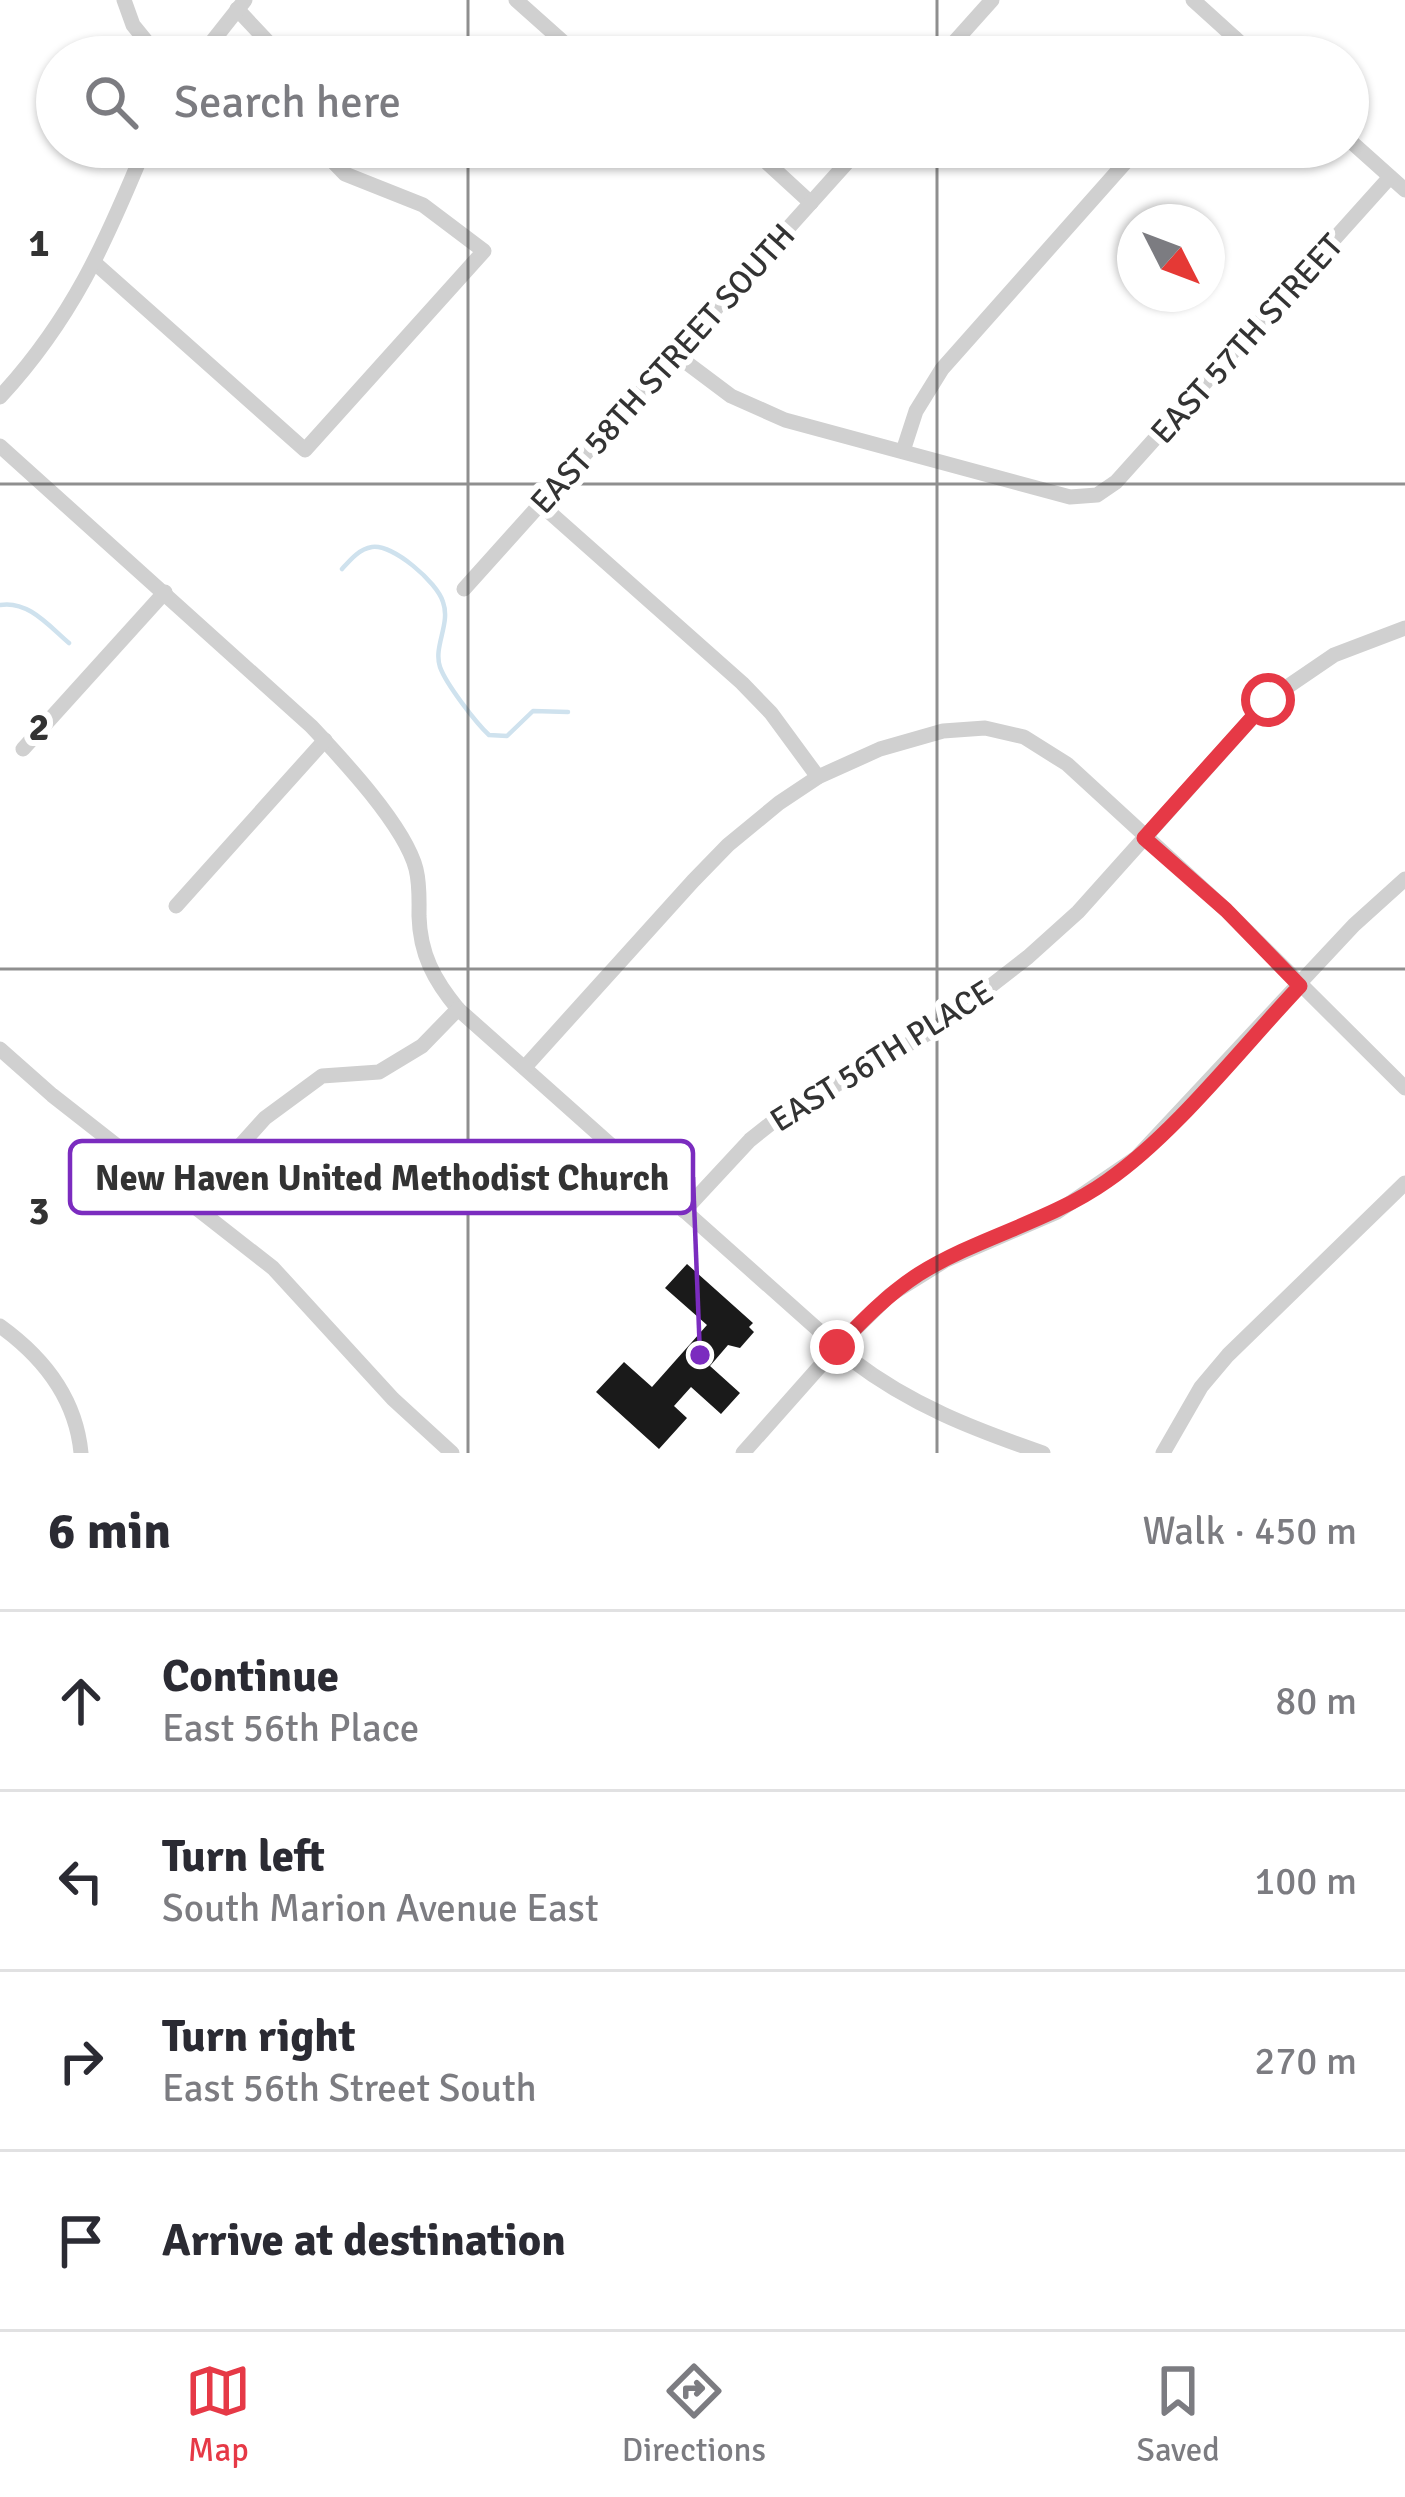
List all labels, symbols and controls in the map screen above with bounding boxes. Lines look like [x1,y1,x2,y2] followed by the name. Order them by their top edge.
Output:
[36,36,1369,168] search box
[78,69,144,135] icon: search
[174,75,401,130] text: Search here
[1117,204,1225,312] north arrow
[522,216,804,522] street label: EAST 58TH STREET SOUTH
[28,219,50,267] text: 1
[1142,226,1352,452] street label: EAST 57TH STREET
[1241,673,1295,727] route start
[28,703,50,751] text: 2
[763,971,1001,1141] street label: EAST 56TH PLACE
[70,1141,693,1213] callout: New Haven United Methodist Church
[95,1156,669,1201] text: New Haven United Methodist Church
[28,1187,50,1235] text: 3
[810,1320,864,1374] route end
[48,1500,171,1563] text: 6 min
[1143,1507,1357,1555] text: Walk · 450 m
[162,1649,339,1704] text: Continue
[48,1668,114,1734] icon: ahead
[1275,1677,1357,1725] text: 80 m
[162,1704,419,1752] text: East 56th Place
[162,1829,325,1884] text: Turn left
[48,1848,114,1914] icon: left
[1254,1857,1357,1905] text: 100 m
[162,1884,599,1932] text: South Marion Avenue East
[162,2009,356,2064] text: Turn right
[48,2028,114,2094] icon: right
[1254,2037,1357,2085] text: 270 m
[162,2064,537,2112] text: East 56th Street South
[48,2208,114,2274] icon: arrive
[162,2213,566,2268] text: Arrive at destination
[185,2358,251,2471] tab: Map
[622,2358,766,2471] tab: Directions
[1137,2358,1220,2471] tab: Saved

